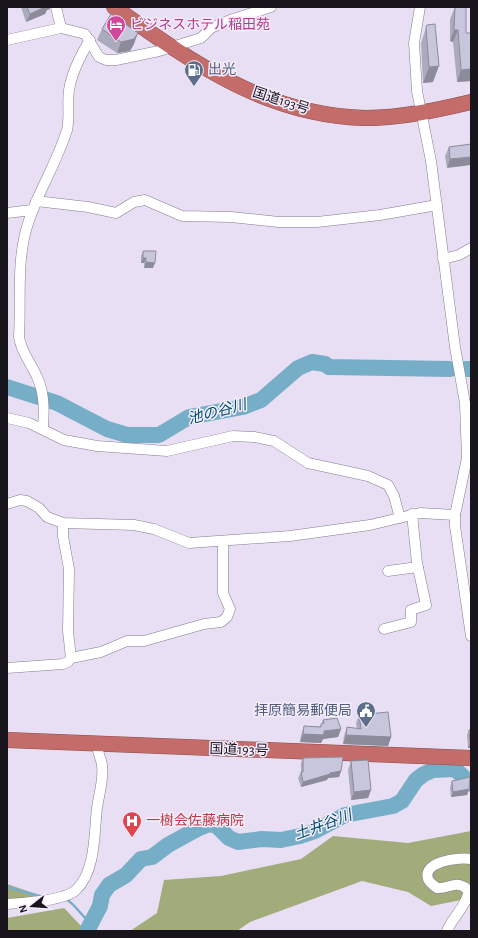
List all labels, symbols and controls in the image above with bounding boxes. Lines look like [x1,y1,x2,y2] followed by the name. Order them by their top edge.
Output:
[105,14,127,42] hotel icon: ビジネスホテル稲田苑
[130,17,270,32] place label: ビジネスホテル稲田苑
[183,59,205,87] fuel station icon: 出光
[208,62,236,77] place label: 出光
[251,84,312,117] street label: 国道193号
[186,396,250,427] water label: 池の谷川
[355,700,377,728] public building icon: 拝原簡易郵便局
[254,703,352,718] place label: 拝原簡易郵便局
[209,741,269,758] street label: 国道193号
[292,806,356,842] water label: 土井谷川
[121,810,143,838] hospital icon: 一樹会佐藤病院
[146,812,244,828] place label: 一樹会佐藤病院
[12,886,52,926] north arrow
[17,904,29,914] text: N

